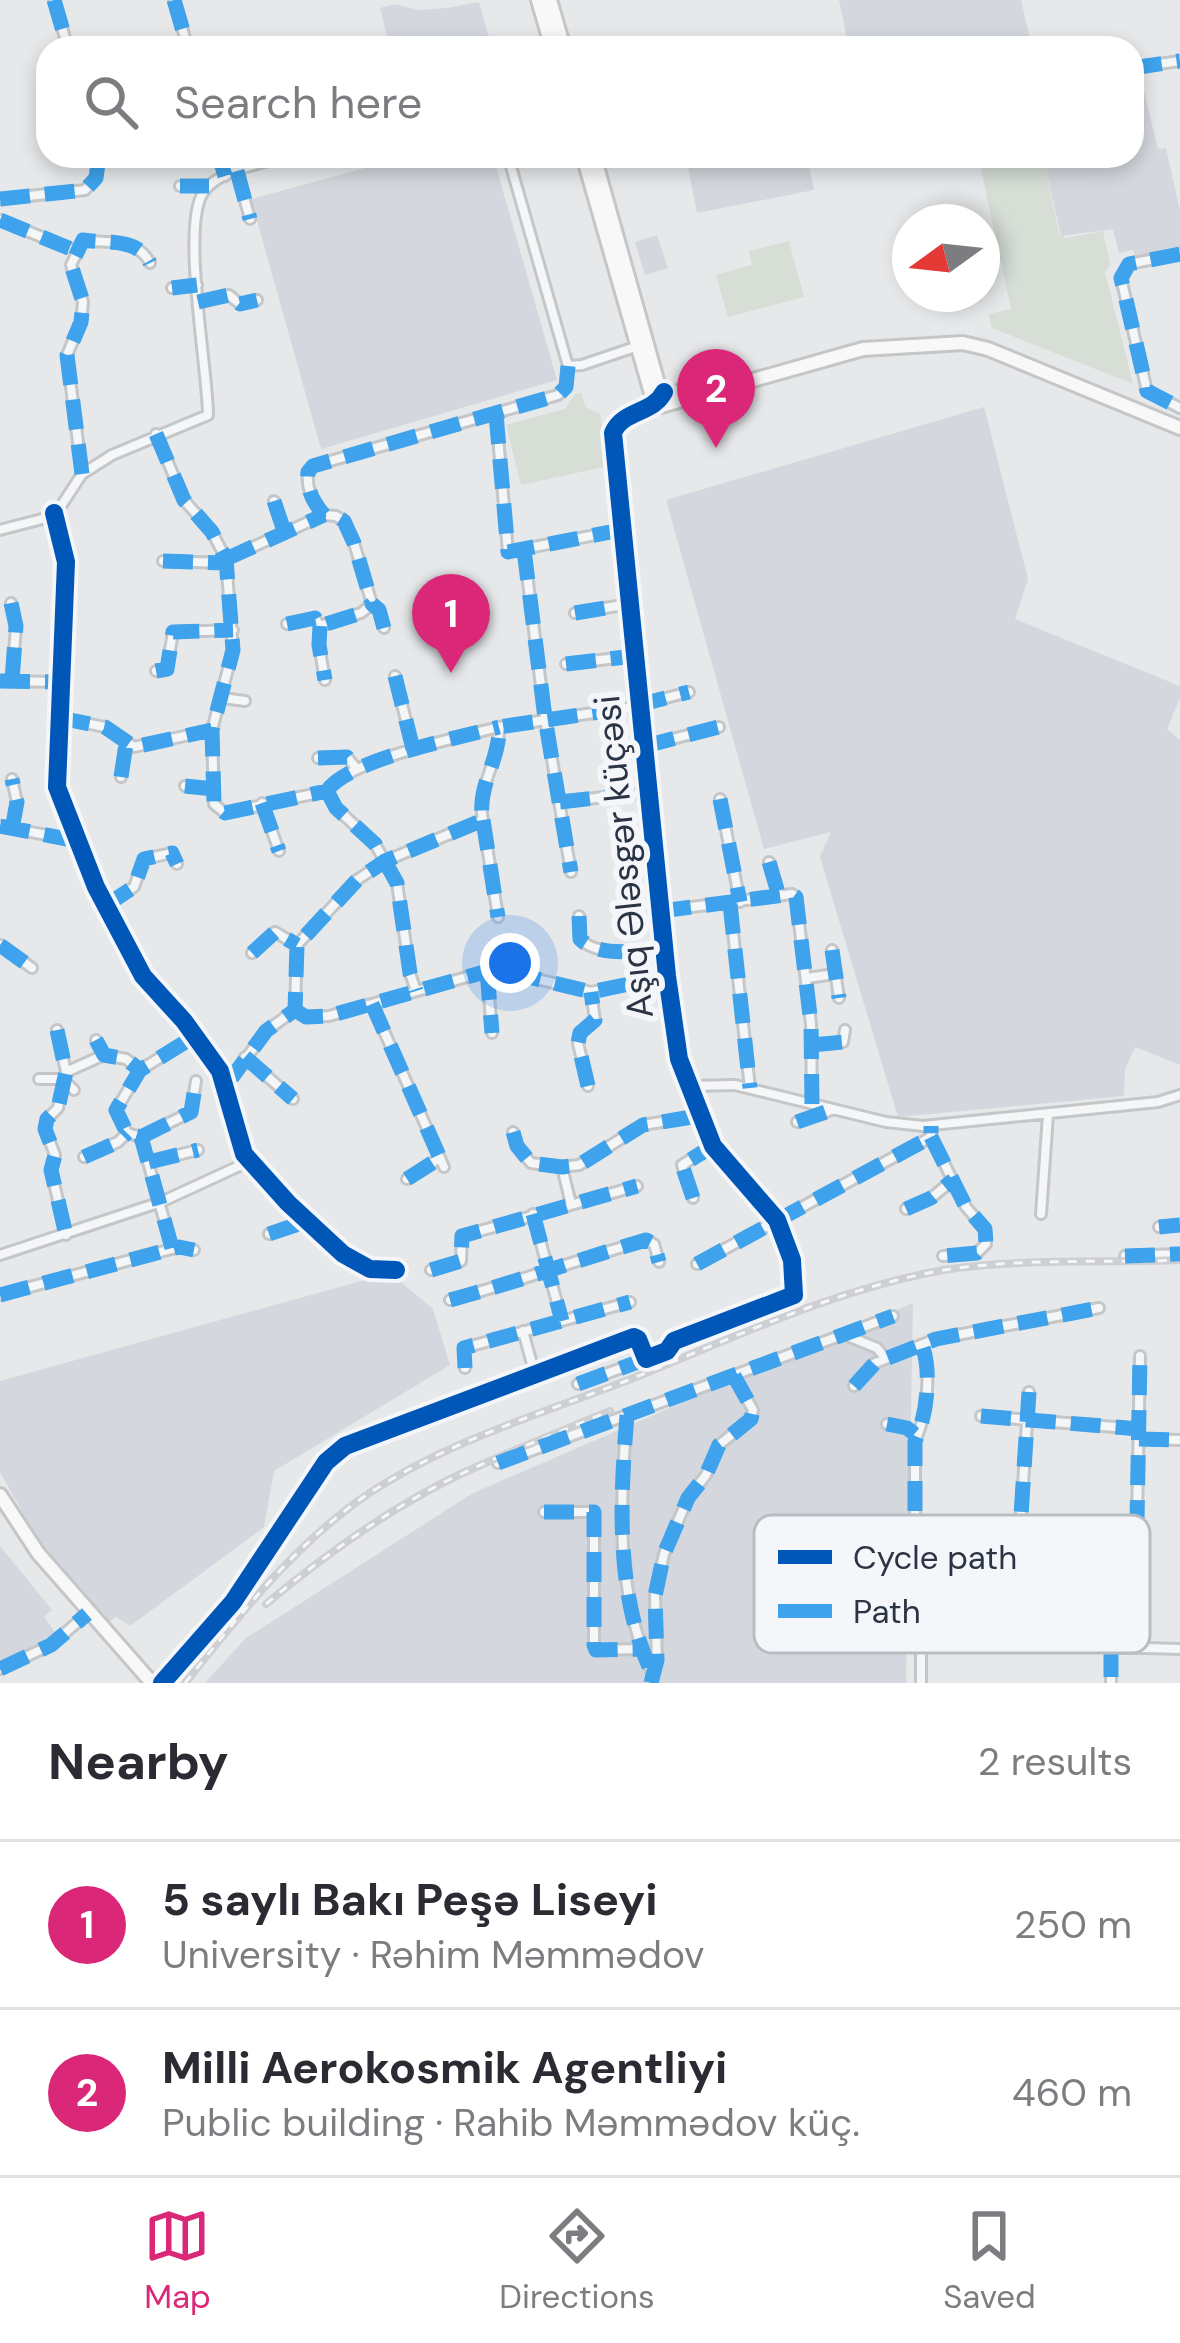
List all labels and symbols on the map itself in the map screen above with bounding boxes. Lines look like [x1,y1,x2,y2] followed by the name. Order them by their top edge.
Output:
[892,204,1000,312] north arrow
[677,349,755,448] pin: 2
[412,574,490,673] pin: 1
[583,693,664,1021] street label: Aşıq Ələsgər küçəsi
[480,933,540,993] your location
[754,1515,1150,1653] legend
[853,1536,1017,1579] text: Cycle path
[853,1590,921,1633] text: Path

